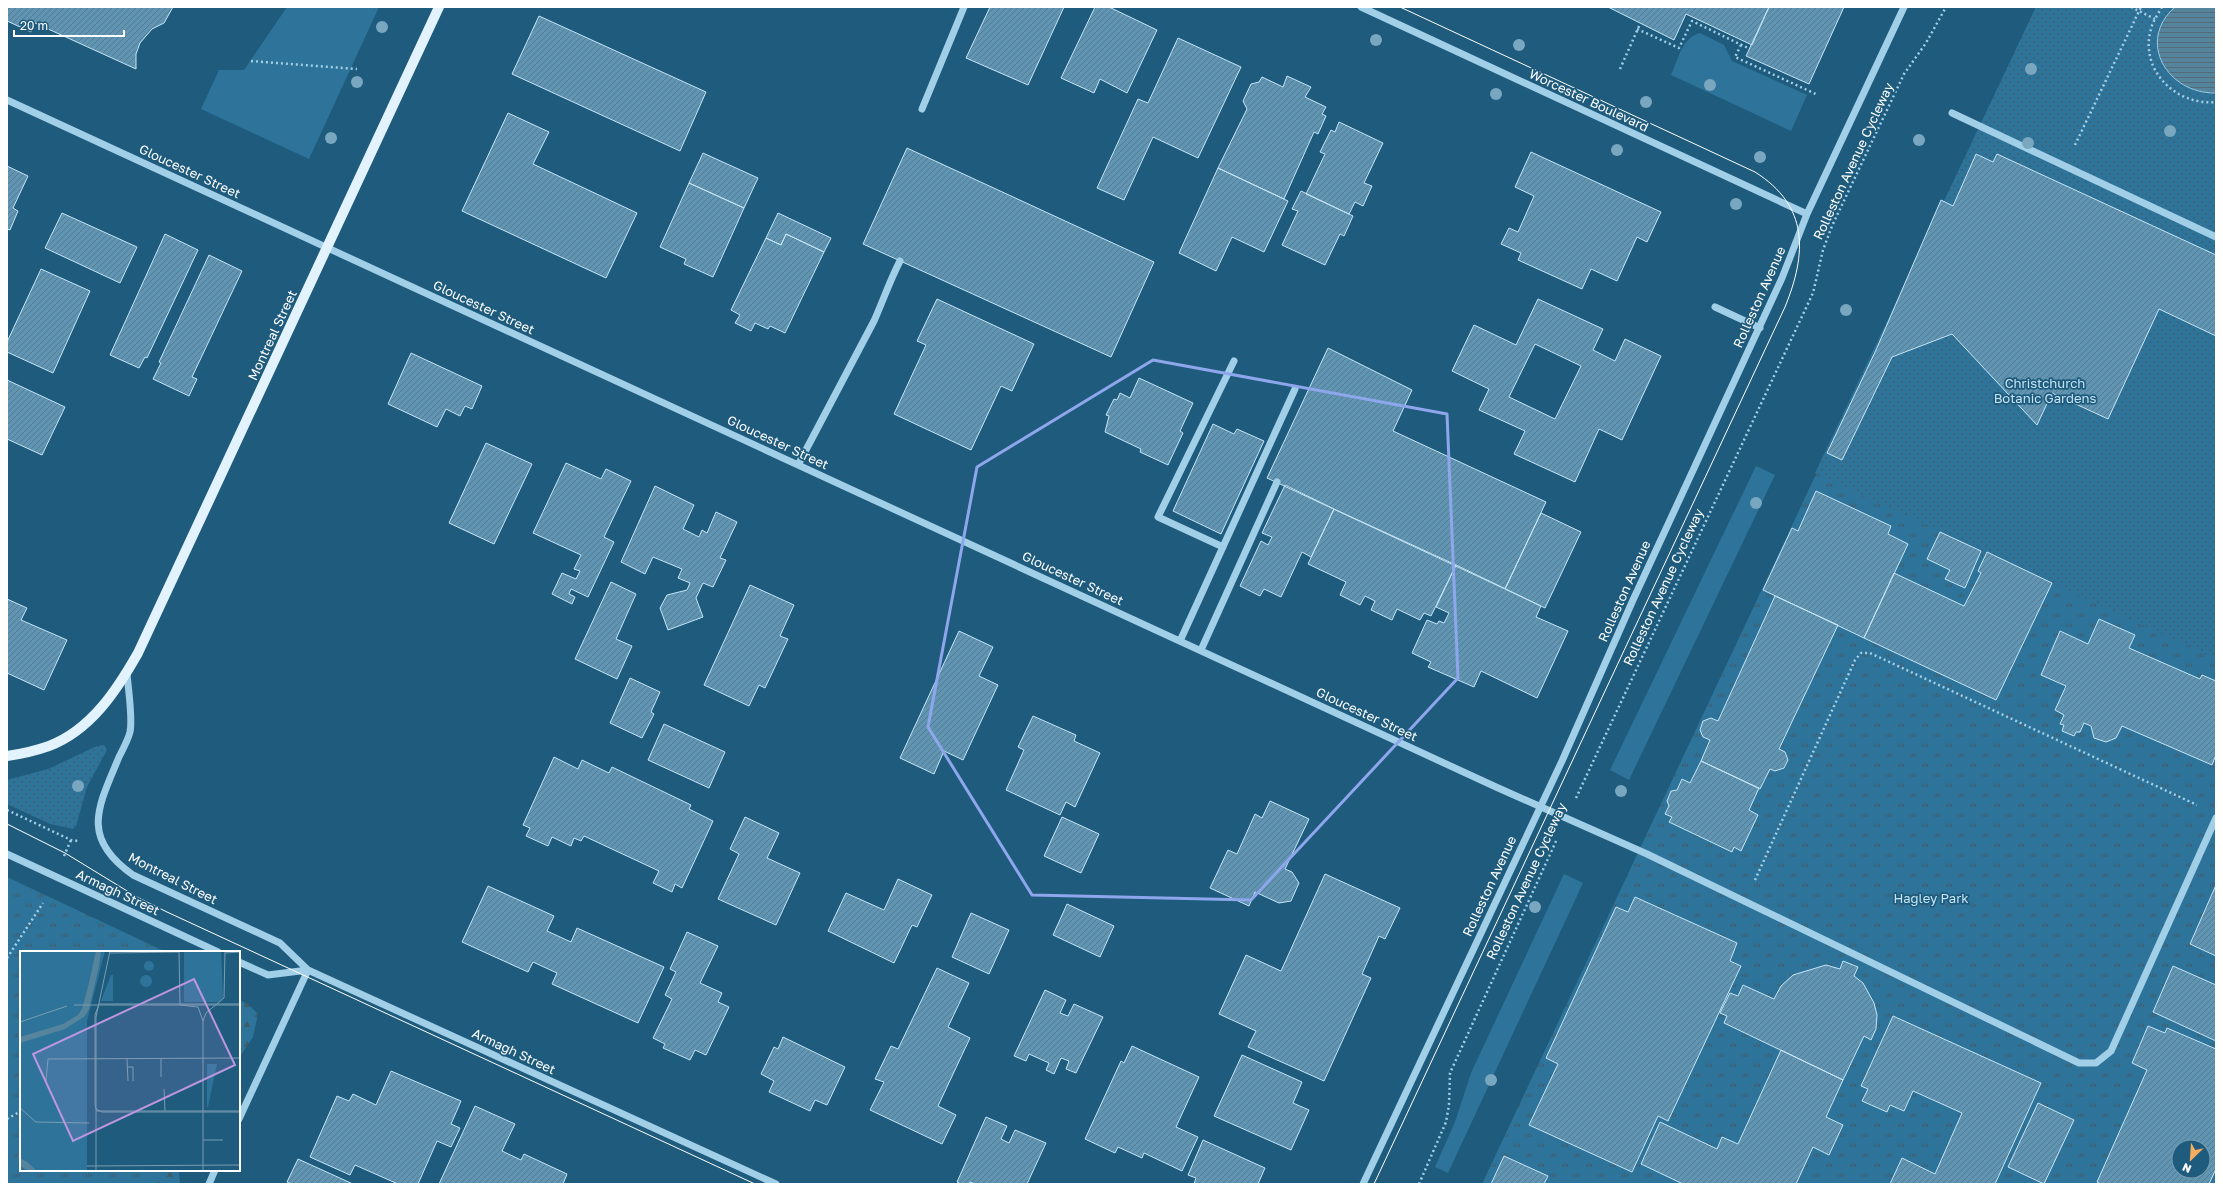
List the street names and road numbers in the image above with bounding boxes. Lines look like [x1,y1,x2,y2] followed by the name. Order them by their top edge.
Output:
[1527,65,1651,135] street label: Worcester Boulevard
[1810,79,1897,242] street label: Rolleston Avenue Cycleway
[137,141,243,201] street label: Gloucester Street
[1729,244,1789,350] street label: Rolleston Avenue
[431,277,537,337] street label: Gloucester Street
[244,287,300,383] street label: Montreal Street
[725,412,831,472] street label: Gloucester Street
[1620,506,1706,668] street label: Rolleston Avenue Cycleway
[1595,538,1653,644] street label: Rolleston Avenue
[1020,548,1126,608] street label: Gloucester Street
[1314,684,1420,744] street label: Gloucester Street
[1483,800,1569,962] street label: Rolleston Avenue Cycleway
[1459,833,1519,939] street label: Rolleston Avenue
[126,849,220,907] street label: Montreal Street
[74,866,162,918] street label: Armagh Street
[470,1025,558,1077] street label: Armagh Street

